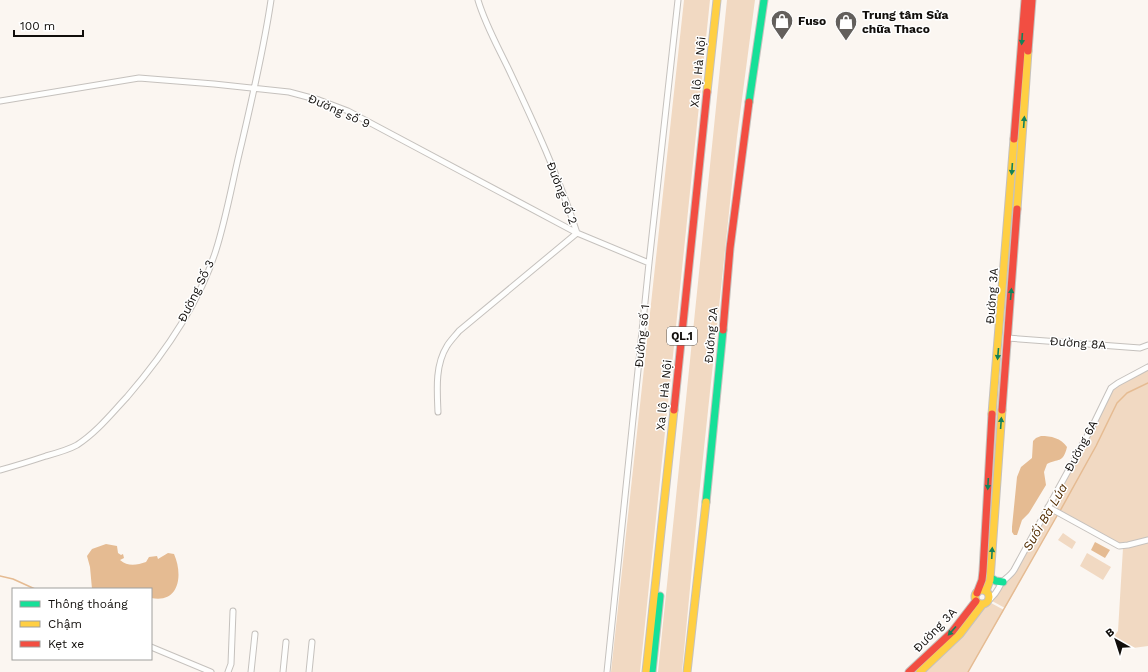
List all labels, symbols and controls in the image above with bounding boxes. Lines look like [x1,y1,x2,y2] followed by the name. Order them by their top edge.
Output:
[769,8,795,41] shop icon: Fuso
[862,8,948,36] place label: Trung tâm Sửa chữa Thaco
[833,9,859,42] shop icon: Trung tâm Sửa chữa Thaco
[14,12,83,38] scale bar
[798,14,826,28] place label: Fuso
[20,19,55,33] text: 100 m
[1018,33,1025,45] one-way arrow
[687,36,709,108] street label: Xa lộ Hà Nội
[306,91,372,131] street label: Đường số 9
[1020,116,1027,128] one-way arrow
[544,160,580,226] street label: Đường số 2
[1009,163,1015,176] one-way arrow
[175,258,217,324] street label: Đường Số 3
[983,267,1001,325] street label: Đường 3A
[1008,288,1014,300] one-way arrow
[632,304,652,368] street label: Đường số 1
[702,306,720,364] street label: Đường 2A
[667,327,697,345] road number: QL.1
[1049,334,1107,352] street label: Đường 8A
[995,348,1002,360] one-way arrow
[653,359,675,431] street label: Xa lộ Hà Nội
[998,417,1005,429] one-way arrow
[1062,418,1100,474] street label: Đường 6A
[985,478,992,490] one-way arrow
[1020,481,1070,553] water label: Suối Bà Lúa
[989,546,995,559] one-way arrow
[12,588,152,660] legend
[48,597,128,611] text: Thông thoáng
[910,605,960,655] street label: Đường 3A
[48,617,82,631] text: Chậm
[1096,620,1136,660] north arrow
[1103,625,1117,640] text: B
[947,626,956,637] one-way arrow
[48,637,84,651] text: Kẹt xe

